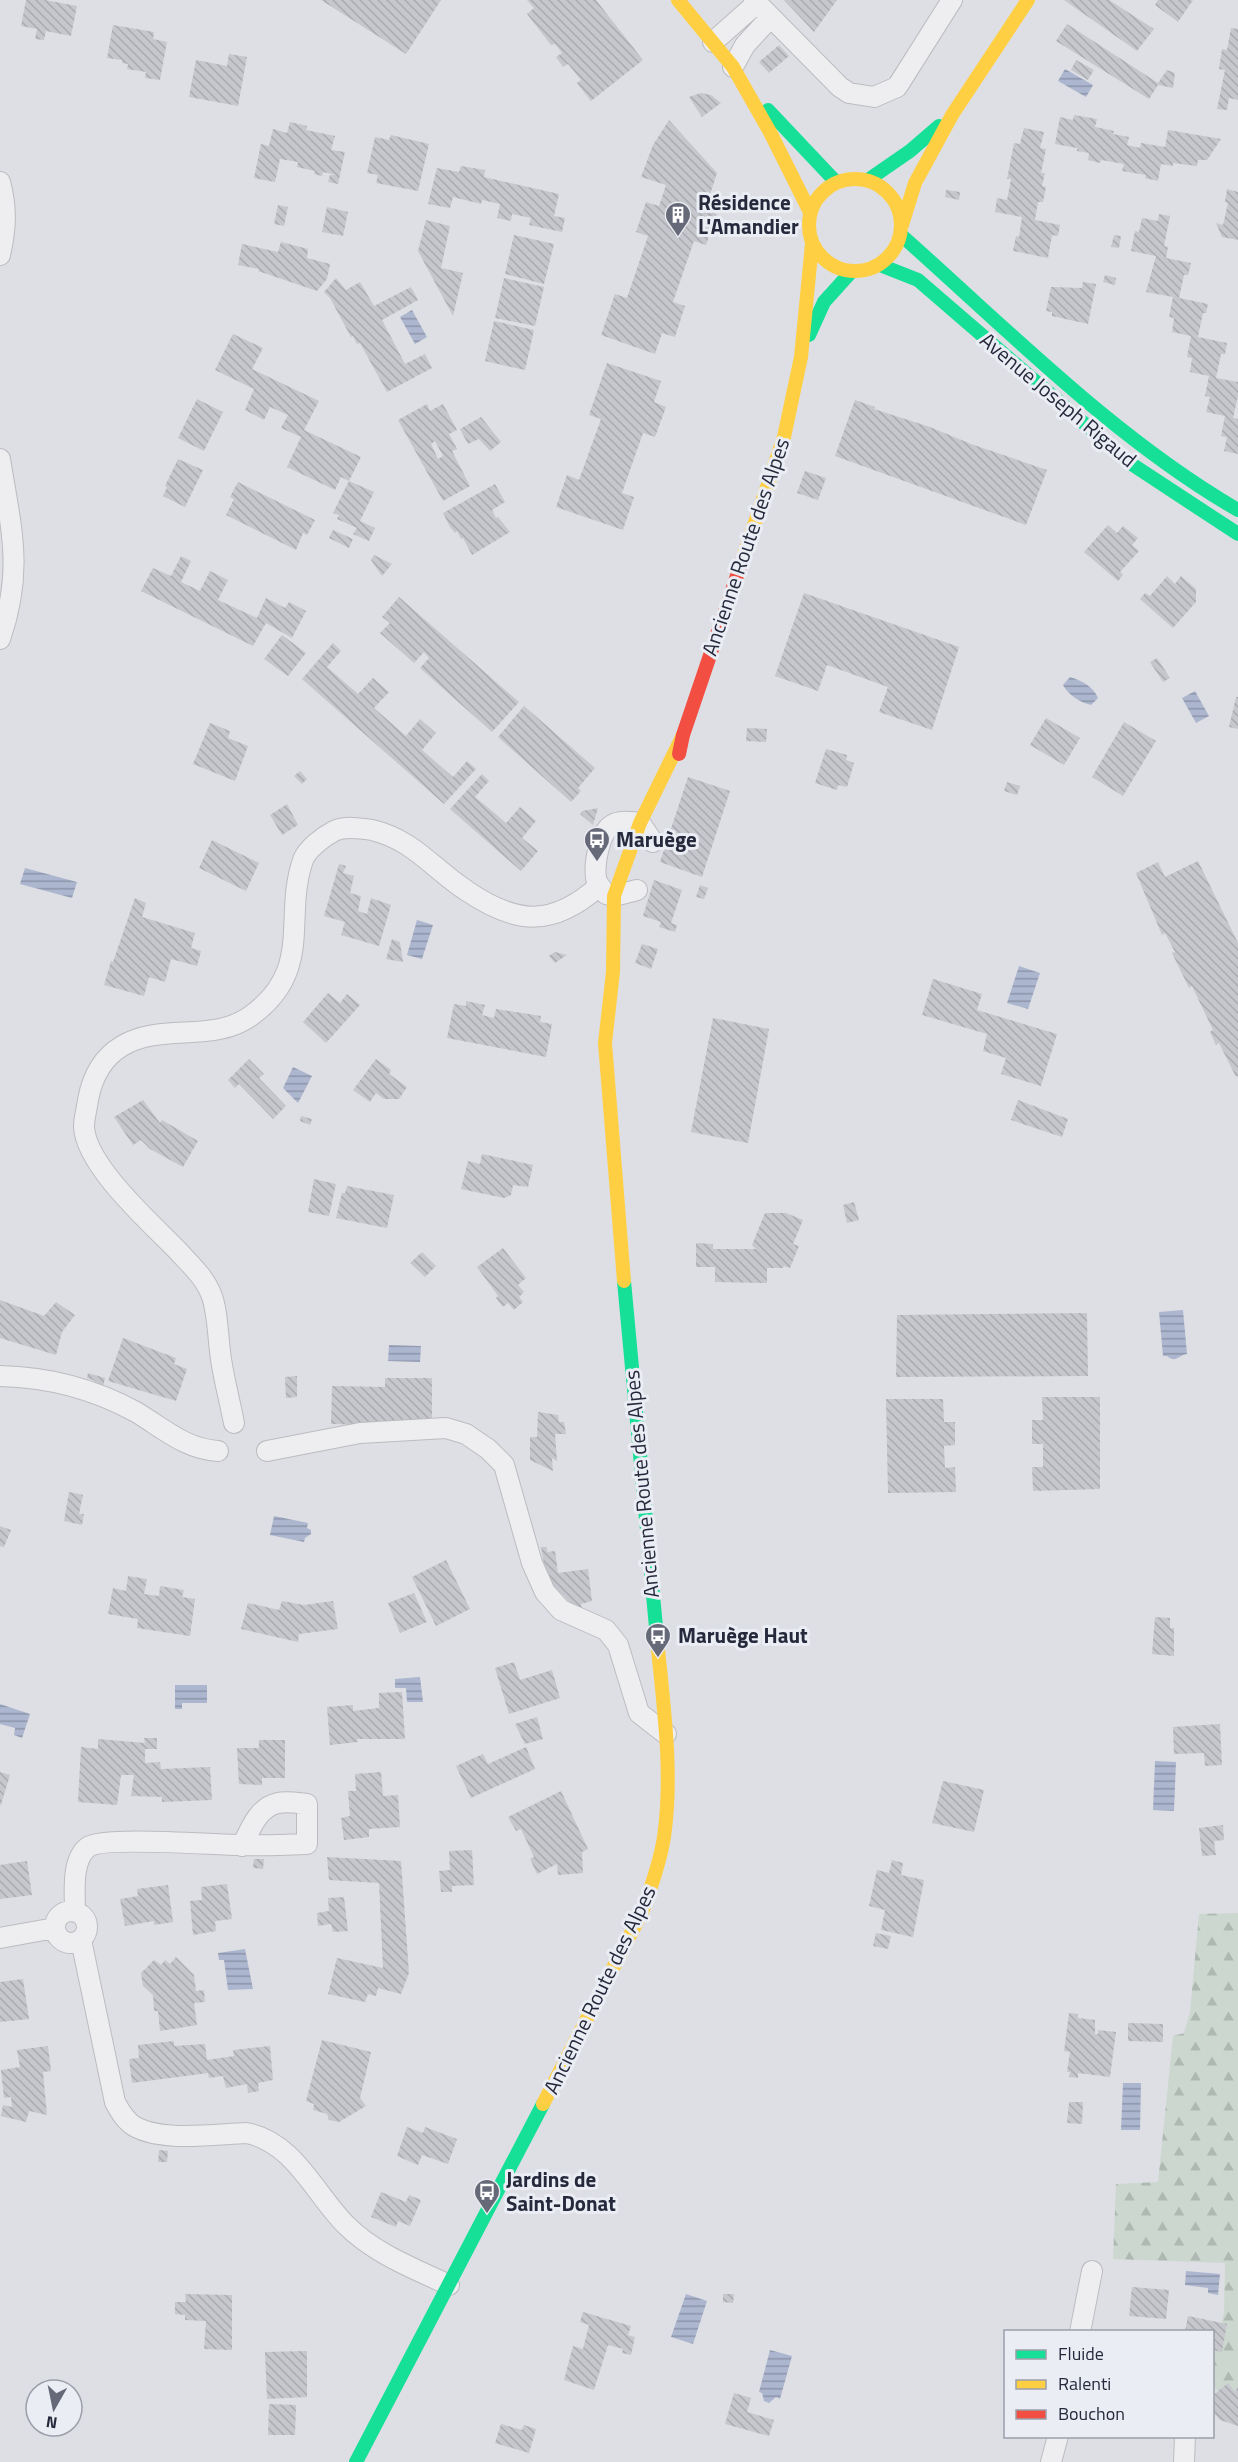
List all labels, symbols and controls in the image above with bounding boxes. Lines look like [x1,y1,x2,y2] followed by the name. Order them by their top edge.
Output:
[698,186,799,242] place label: Résidence L'Amandier
[663,200,693,238] building icon: Résidence L'Amandier
[973,324,1144,474] street label: Avenue Joseph Rigaud
[693,433,797,660] street label: Ancienne Route des Alpes
[616,823,697,855] place label: Maruège
[582,825,612,863] bus stop icon: Maruège
[615,1369,667,1599] street label: Ancienne Route des Alpes
[678,1619,808,1651] place label: Maruège Haut
[643,1621,673,1659] bus stop icon: Maruège Haut
[535,1880,664,2099] street label: Ancienne Route des Alpes
[506,2163,616,2219] place label: Jardins de Saint-Donat
[472,2177,502,2215] bus stop icon: Jardins de Saint-Donat
[1004,2330,1214,2438] legend
[1058,2340,1104,2367] text: Fluide
[1058,2370,1111,2397] text: Ralenti
[24,2378,84,2438] north arrow
[1058,2400,1125,2427] text: Bouchon
[44,2410,59,2436] text: N

